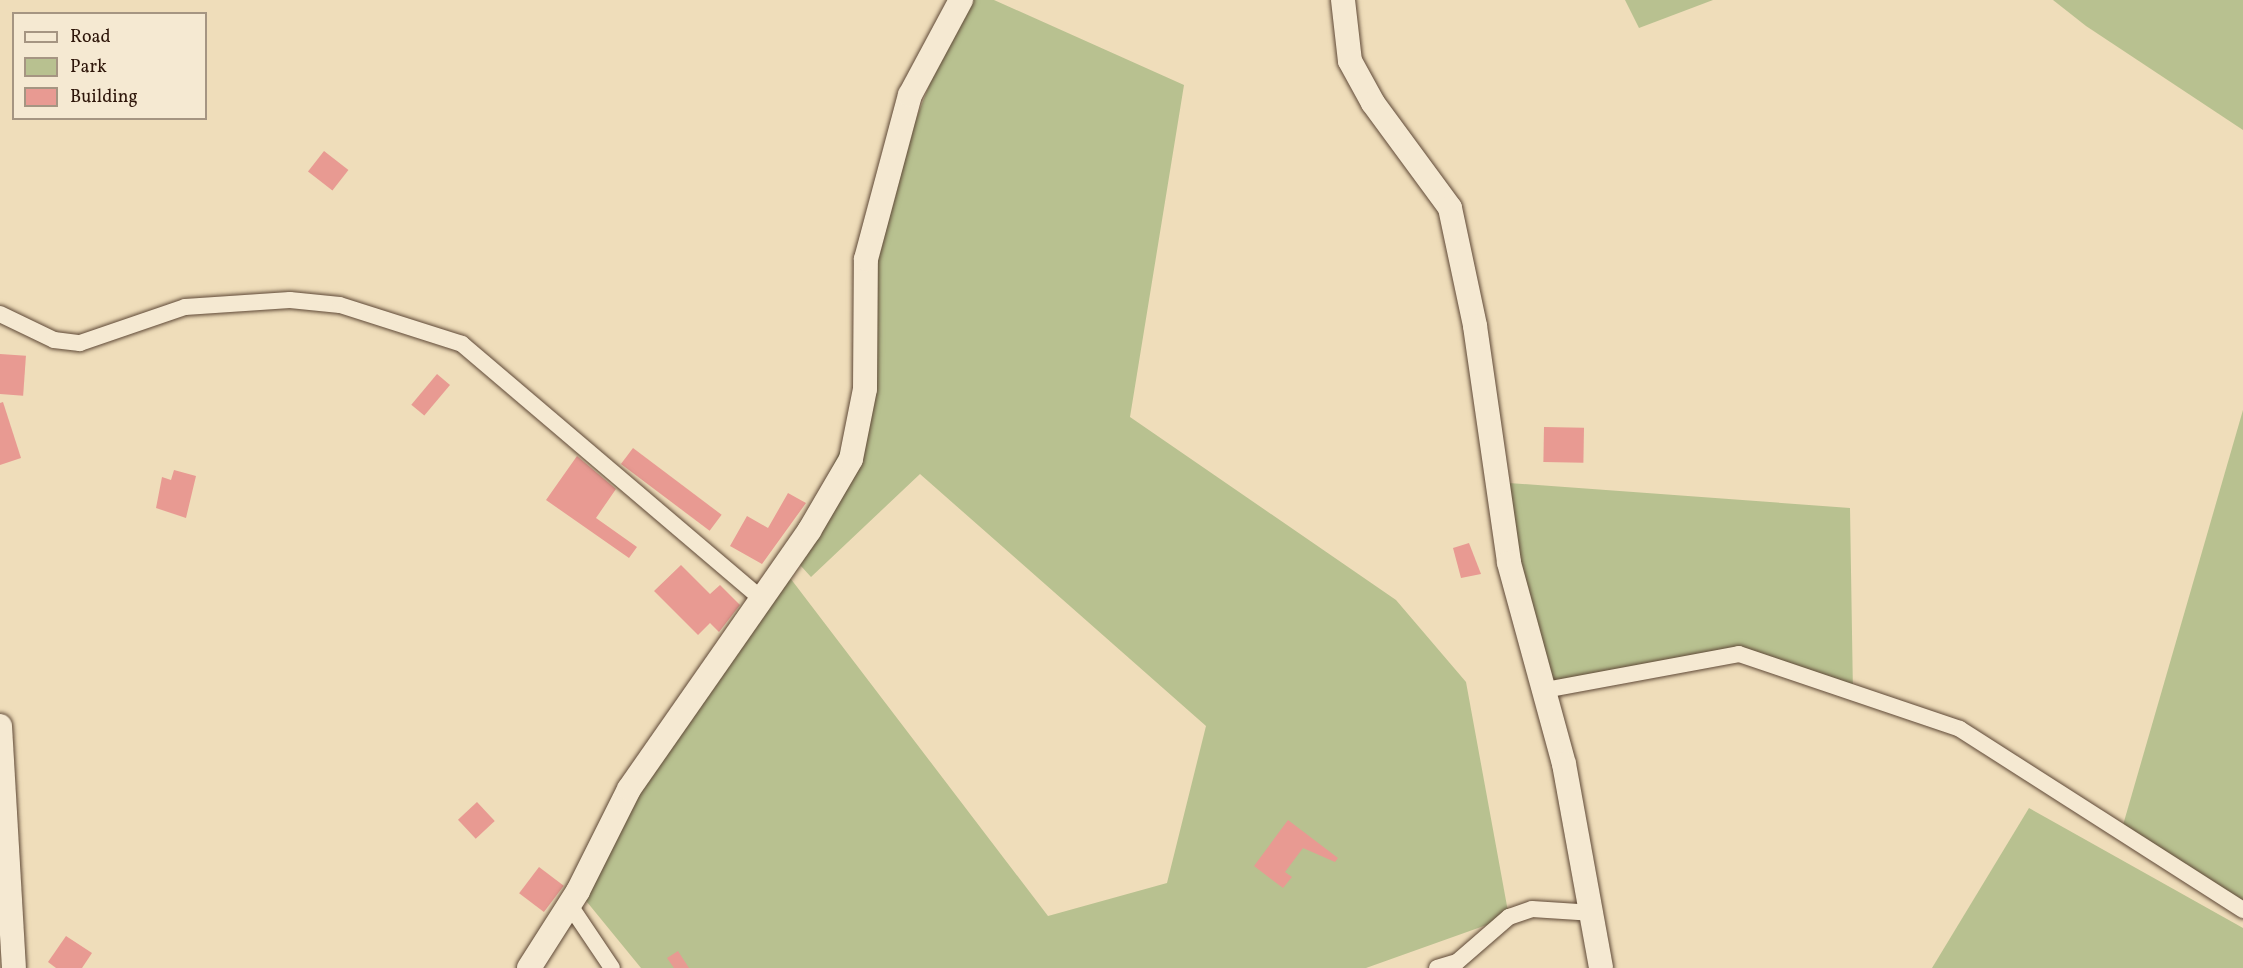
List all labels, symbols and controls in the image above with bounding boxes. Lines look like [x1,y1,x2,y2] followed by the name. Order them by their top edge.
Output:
[12,12,207,120] legend
[70,25,111,50] text: Road
[70,55,107,80] text: Park
[70,85,138,110] text: Building

